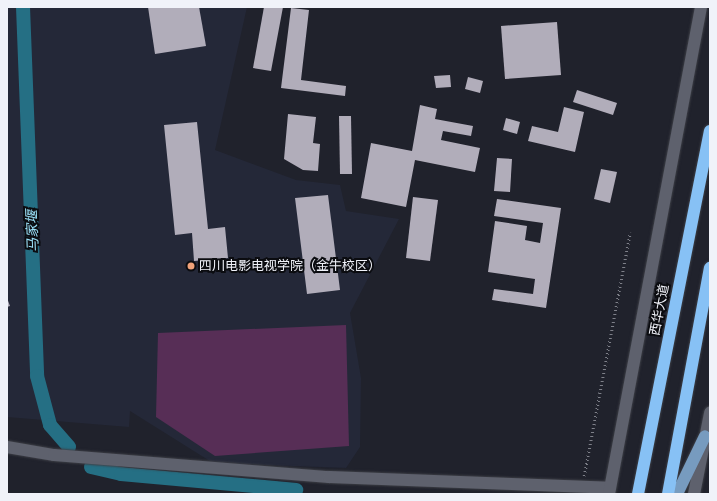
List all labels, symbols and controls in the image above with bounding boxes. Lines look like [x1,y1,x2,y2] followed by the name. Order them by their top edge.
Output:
[23,210,41,252] water label: 马家堰
[199,258,381,274] place label: 四川电影电视学院（金牛校区）
[186,261,196,271] marker: 四川电影电视学院（金牛校区）
[647,283,673,337] street label: 西华大道

